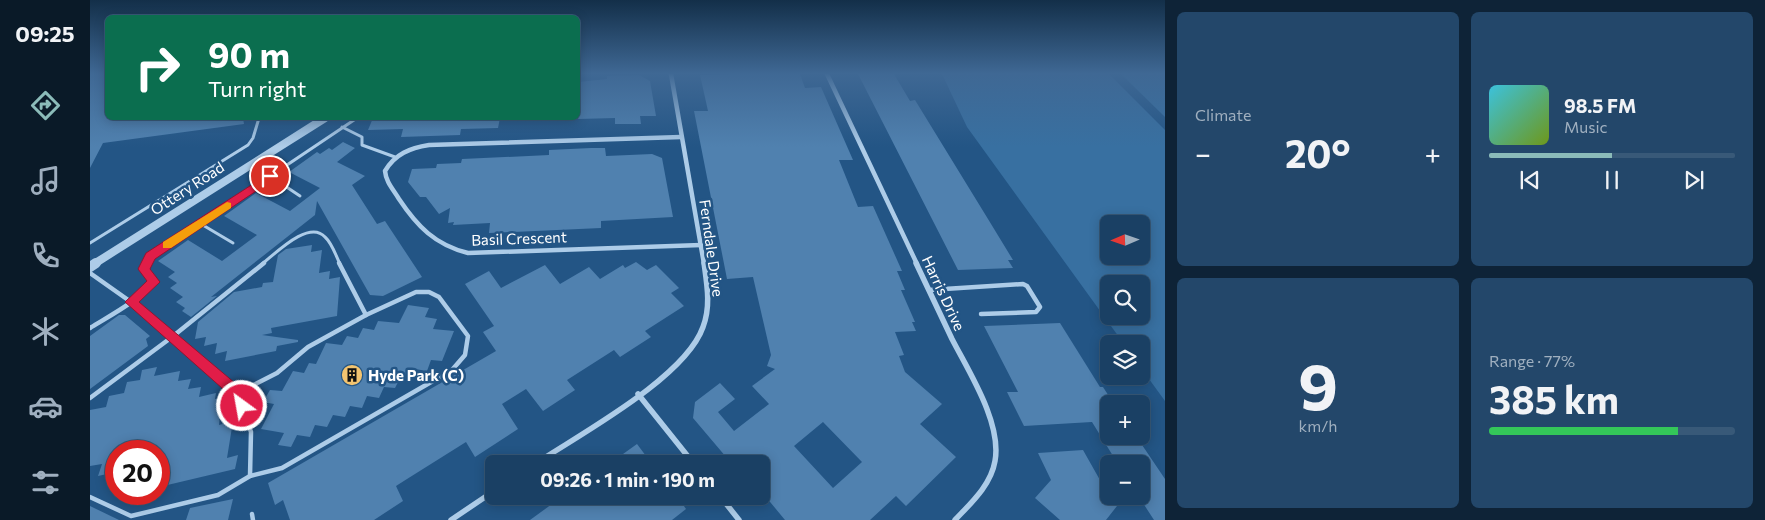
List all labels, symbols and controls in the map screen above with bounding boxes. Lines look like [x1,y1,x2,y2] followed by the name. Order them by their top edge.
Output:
[15,20,75,47] text: 09:25
[208,32,290,75] text: 90 m
[125,35,190,100] icon: right
[208,75,306,102] text: Turn right
[28,88,63,123] icon: directions
[1564,94,1636,117] text: 98.5 FM
[1195,105,1251,124] text: Climate
[1564,117,1608,136] text: Music
[1285,129,1351,176] text: 20°
[1195,136,1211,170] text: −
[1425,136,1441,170] text: +
[249,155,291,197] pin
[147,158,227,218] street label: Ottery Road
[256,162,284,190] icon: arrive
[28,163,63,198] icon: music
[1516,166,1544,194] icon: previous
[1598,166,1626,194] icon: pause
[1680,166,1708,194] icon: next
[696,198,728,298] street label: Ferndale Drive
[1100,215,1150,265] north arrow
[1100,215,1150,505] map controls
[471,227,567,249] street label: Basil Crescent
[28,238,63,273] icon: phone
[919,253,969,334] street label: Harris Drive
[1100,275,1150,325] button: search
[28,314,63,349] icon: climate
[1100,335,1150,385] button: layers
[1298,344,1338,423] text: 9
[1489,351,1575,370] text: Range · 77%
[340,363,364,387] building icon: Hyde Park (C)
[368,366,464,384] place label: Hyde Park (C)
[1489,375,1619,422] text: 385 km
[215,379,267,431] position arrow
[28,389,63,424] icon: car
[1100,395,1150,445] button: +
[1299,416,1337,435] text: km/h
[105,440,170,505] speed limit sign: 20
[1100,455,1150,505] button: −
[28,465,63,500] icon: filters
[540,468,715,491] text: 09:26 · 1 min · 190 m

